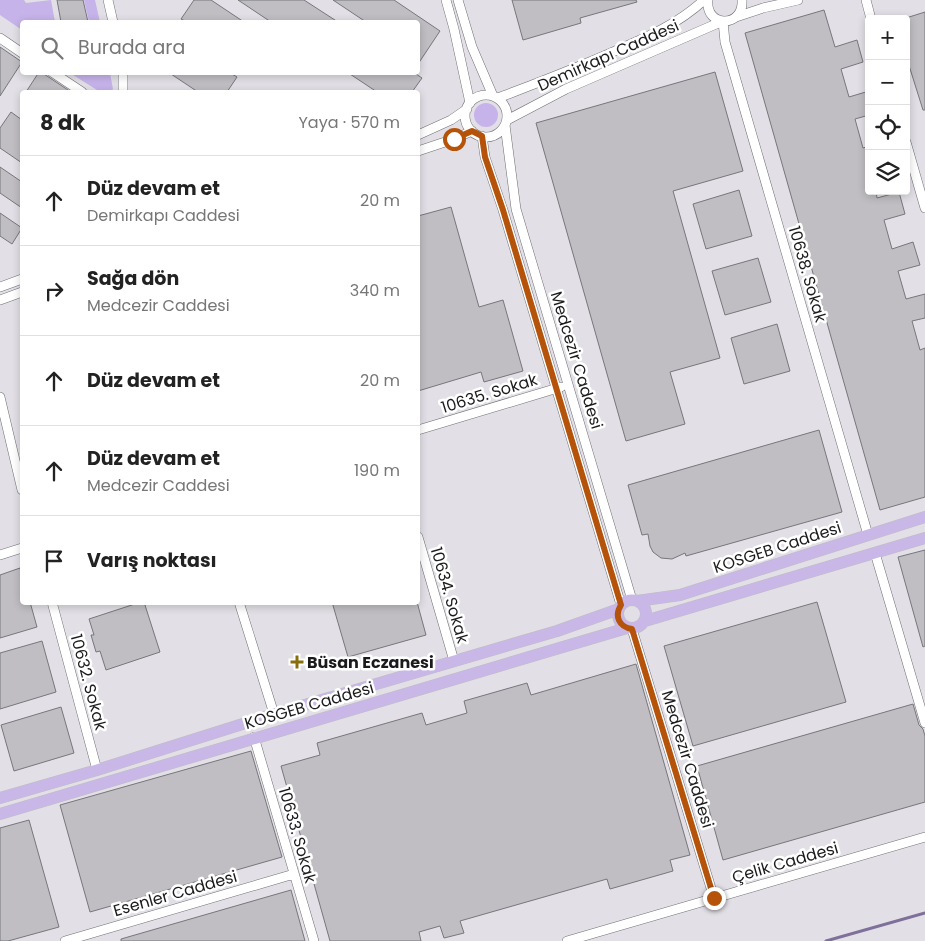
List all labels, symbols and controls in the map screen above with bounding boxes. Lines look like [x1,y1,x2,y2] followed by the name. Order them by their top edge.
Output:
[534,14,683,97] street label: Demirkapı Caddesi
[865,15,910,195] map controls
[865,15,910,60] button: +
[20,20,420,75] search box
[38,34,66,62] icon: search
[78,34,185,61] text: Burada ara
[865,60,910,105] button: −
[865,105,910,150] button: locate
[40,108,85,137] text: 8 dk
[298,111,400,134] text: Yaya · 570 m
[443,128,466,151] route start
[865,150,910,195] button: layers
[87,175,220,202] text: Düz devam et
[40,187,68,215] icon: ahead
[360,189,400,212] text: 20 m
[87,204,240,227] text: Demirkapı Caddesi
[783,223,832,326] street label: 10638. Sokak
[87,265,179,292] text: Sağa dön
[40,277,68,305] icon: right
[350,279,400,302] text: 340 m
[545,289,608,432] street label: Medcezir Caddesi
[87,294,230,317] text: Medcezir Caddesi
[40,367,68,395] icon: ahead
[87,367,220,394] text: Düz devam et
[438,368,541,419] street label: 10635. Sokak
[360,369,400,392] text: 20 m
[87,445,220,472] text: Düz devam et
[40,457,68,485] icon: ahead
[354,459,400,482] text: 190 m
[87,474,230,497] text: Medcezir Caddesi
[710,516,844,579] street label: KOSGEB Caddesi
[425,544,474,647] street label: 10634. Sokak
[40,547,68,575] icon: arrive
[87,547,217,574] text: Varış noktası
[65,632,113,733] street label: 10632. Sokak
[307,651,434,674] place label: Büsan Eczanesi
[291,656,303,668] marker: Büsan Eczanesi
[242,676,376,735] street label: KOSGEB Caddesi
[656,688,719,831] street label: Medcezir Caddesi
[273,785,322,886] street label: 10633. Sokak
[729,836,841,889] street label: Çelik Caddesi
[111,865,240,922] street label: Esenler Caddesi
[703,887,726,910] route end

